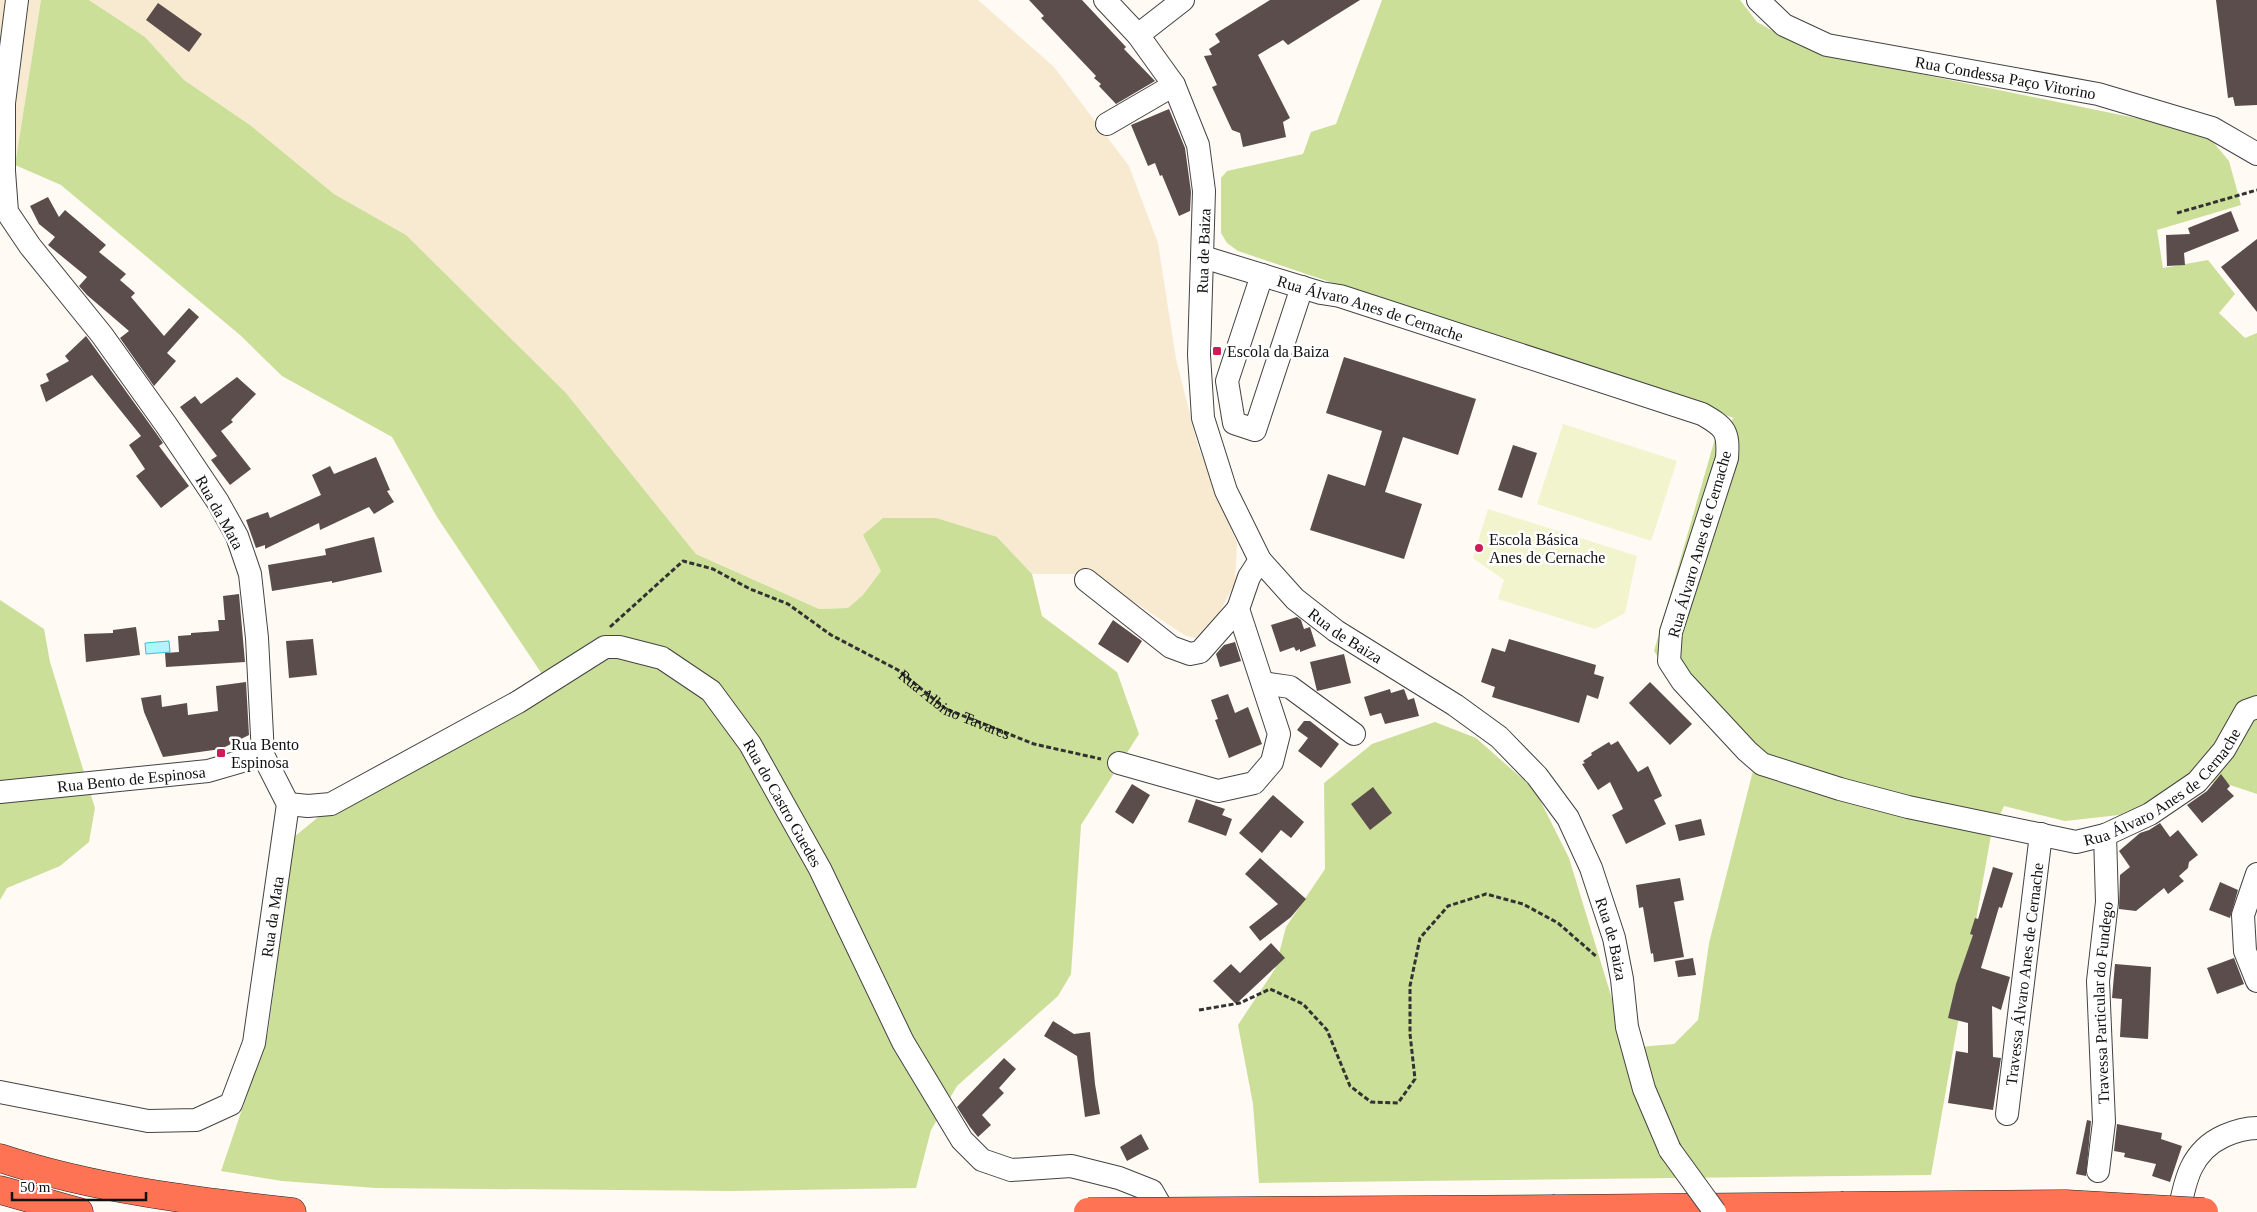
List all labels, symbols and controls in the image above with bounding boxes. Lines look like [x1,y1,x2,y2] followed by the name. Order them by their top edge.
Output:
[1914,53,2097,102] street label: Rua Condessa Paço Vitorino
[1194,208,1213,294] street label: Rua de Baiza
[1275,272,1465,345] street label: Rua Álvaro Anes de Cernache
[1227,343,1329,360] place label: Escola da Baiza
[1211,345,1223,357] marker: Escola da Baiza
[1664,448,1734,640] street label: Rua Álvaro Anes de Cernache
[192,472,247,552] street label: Rua da Mata
[1489,531,1605,566] place label: Escola Básica Anes de Cernache
[1473,542,1485,554] marker: Escola Básica Anes de Cernache
[1305,605,1385,667] street label: Rua de Baiza
[895,666,1013,743] street label: Rua Albino Tavares
[2082,725,2244,849] street label: Rua Álvaro Anes de Cernache
[231,736,299,772] place label: Rua Bento Espinosa
[740,736,825,870] street label: Rua do Castro Guedes
[215,747,227,759] marker: Rua Bento Espinosa
[56,763,206,795] street label: Rua Bento de Espinosa
[2003,862,2046,1086] street label: Travessa Álvaro Anes de Cernache
[258,875,287,959] street label: Rua da Mata
[1592,895,1630,982] street label: Rua de Baiza
[2090,901,2116,1104] street label: Travessa Particular do Fundego
[12,1170,146,1202] scale bar
[20,1179,51,1195] text: 50 m

